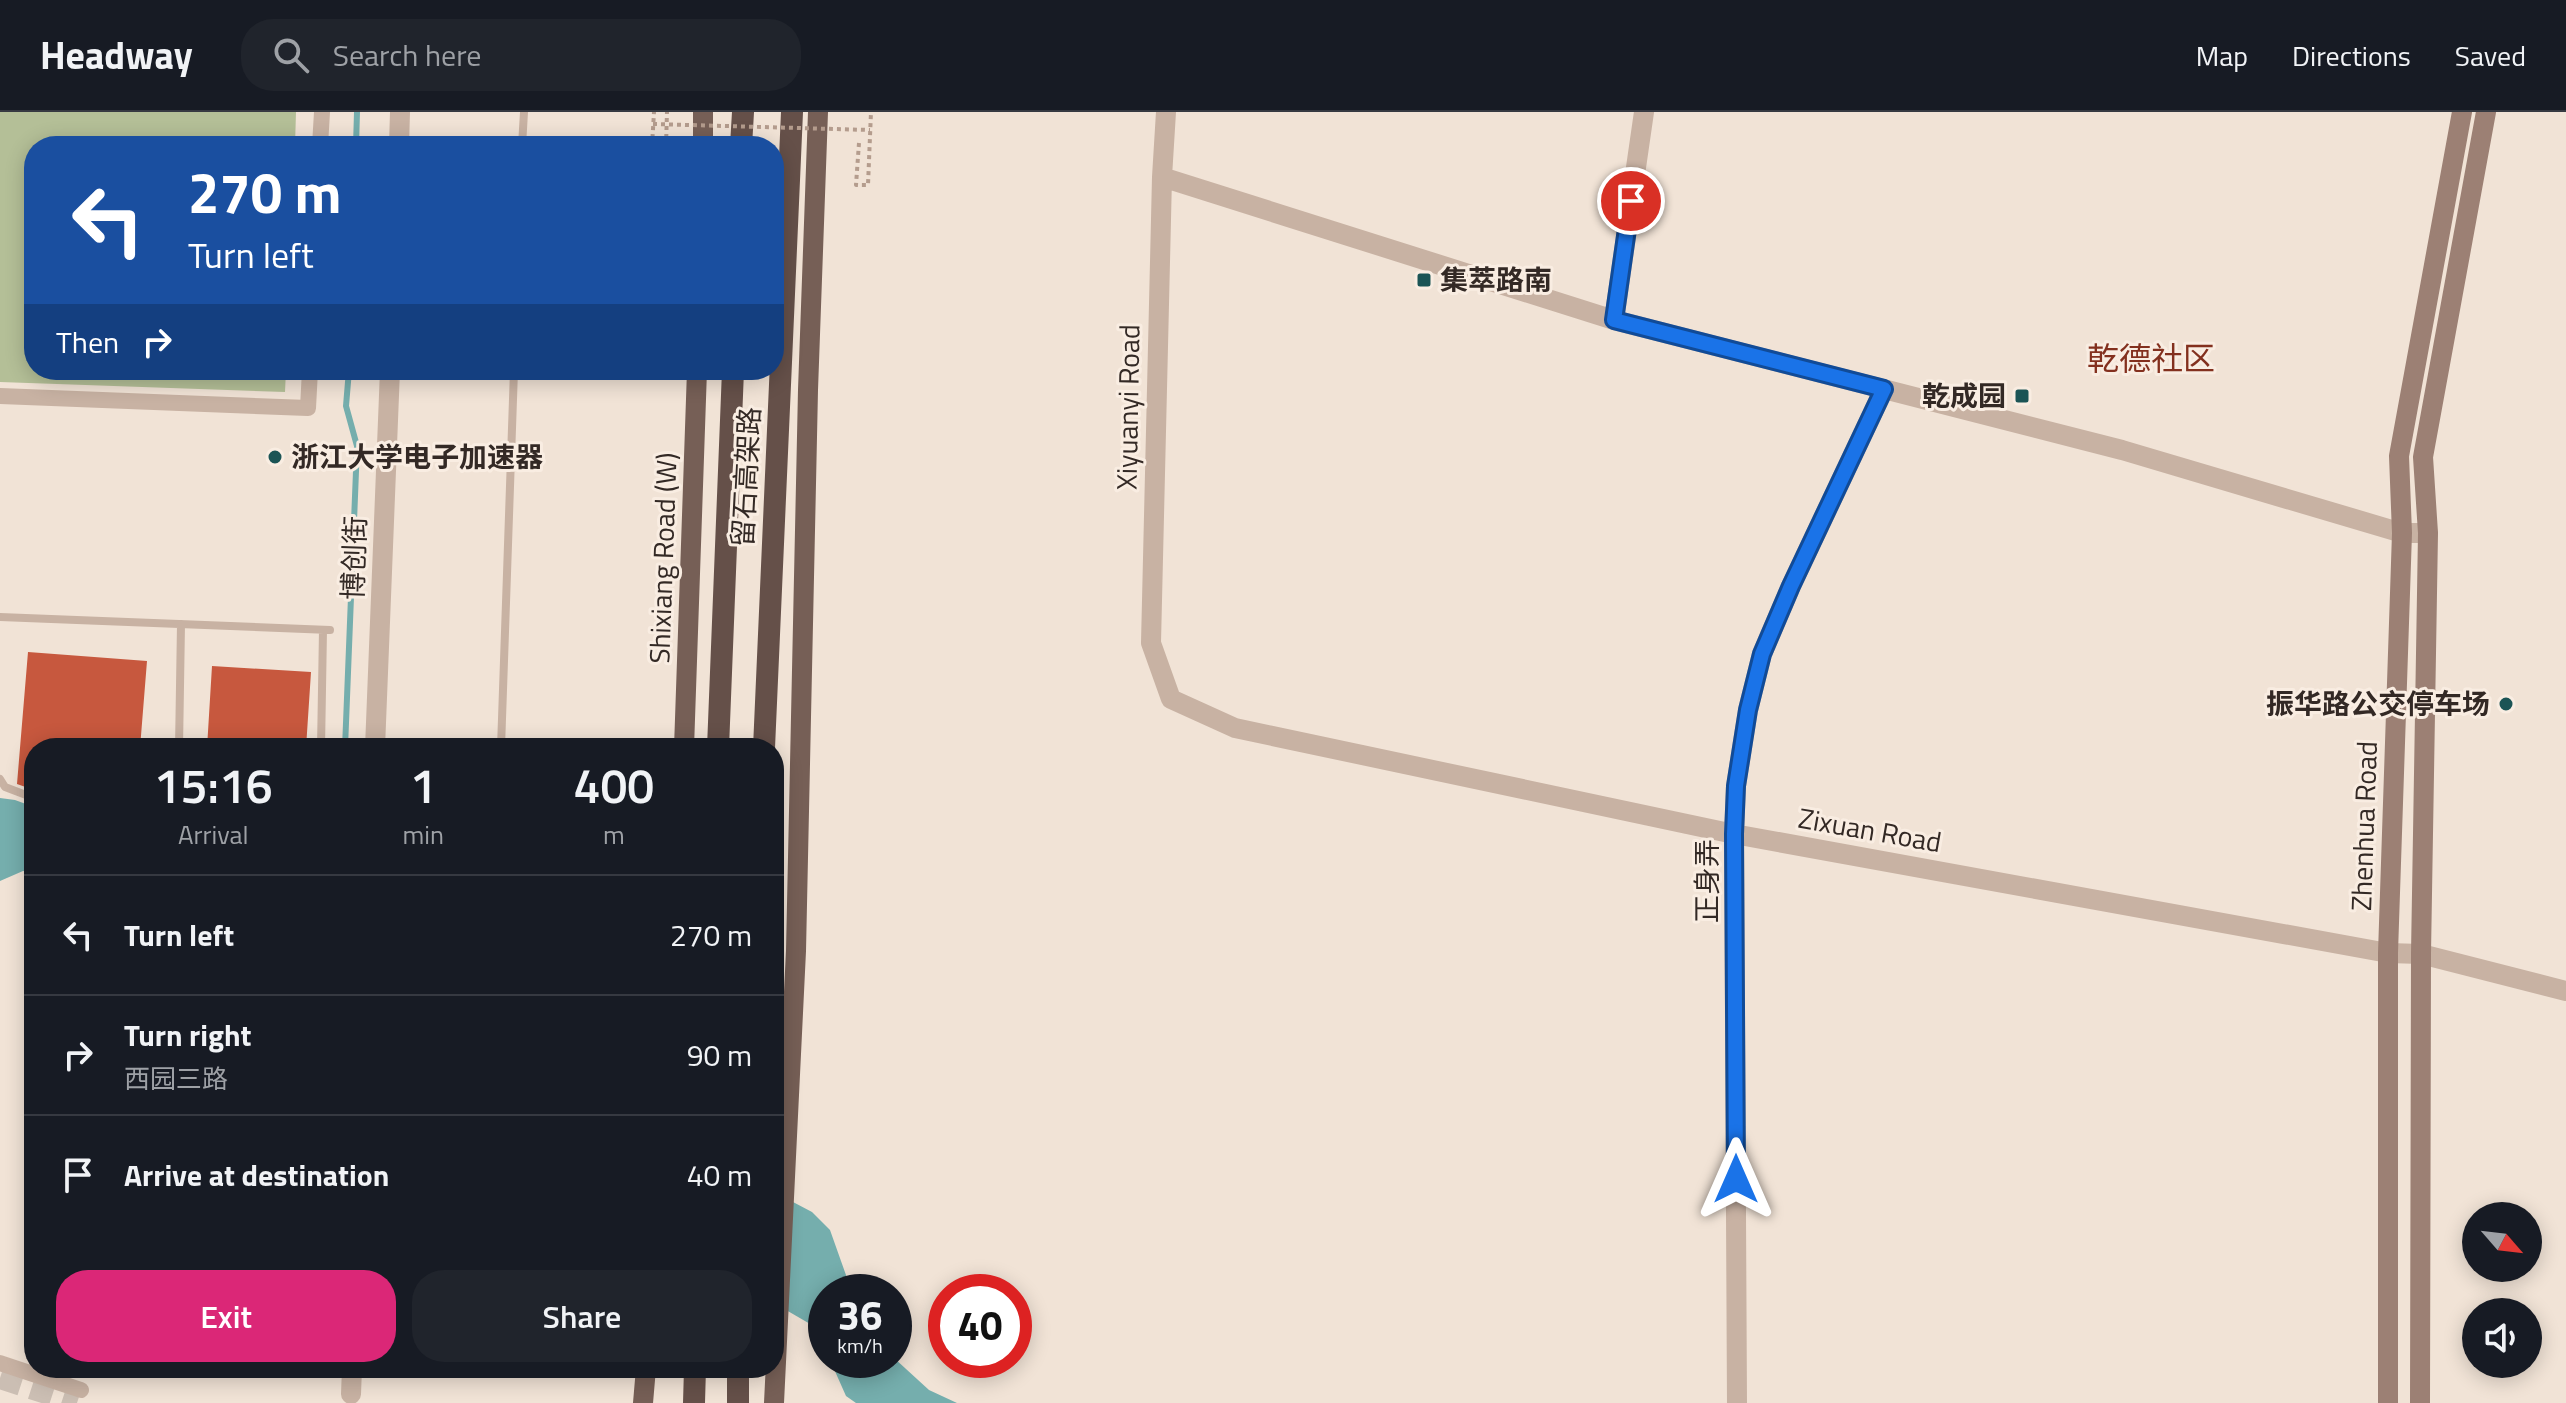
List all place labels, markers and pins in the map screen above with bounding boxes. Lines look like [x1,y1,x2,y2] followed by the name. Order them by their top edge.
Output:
[1597,167,1665,235] pin
[1440,258,1552,301] place label: 集萃路南
[1415,271,1433,289] marker: 集萃路南
[1922,374,2006,417] place label: 乾成园
[2013,387,2031,405] marker: 乾成园
[291,435,543,478] place label: 浙江大学电子加速器
[266,448,284,466] marker: 浙江大学电子加速器
[2266,682,2490,725] place label: 振华路公交停车场
[2497,695,2515,713] marker: 振华路公交停车场

